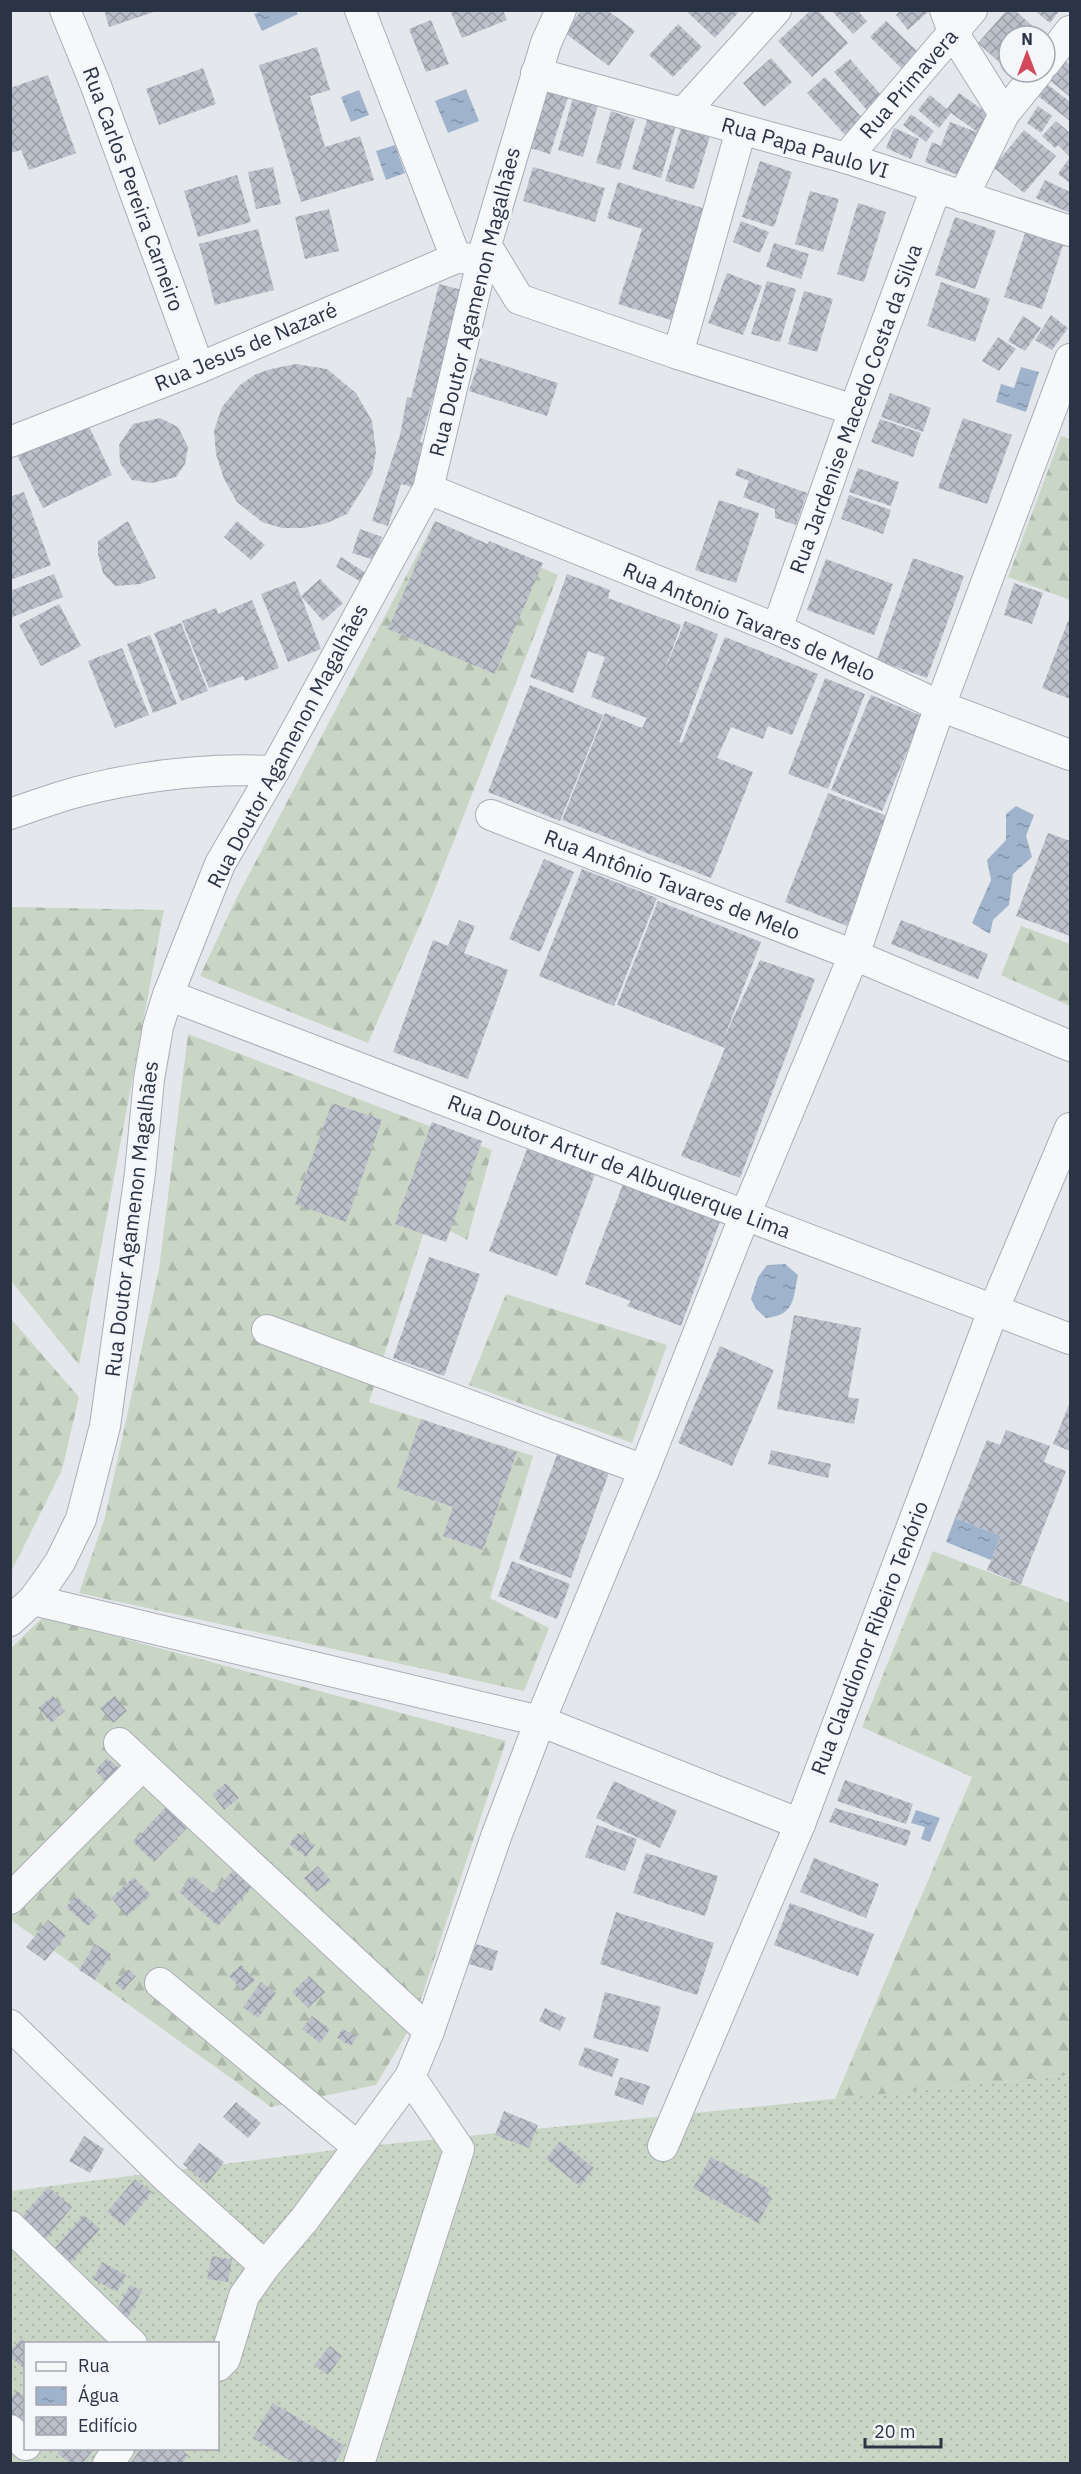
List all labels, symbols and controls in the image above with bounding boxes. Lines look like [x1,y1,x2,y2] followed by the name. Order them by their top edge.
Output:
[853,22,964,144] street label: Rua Primavera
[997,24,1057,84] north arrow
[1021,29,1033,49] text: N
[77,63,191,315] street label: Rua Carlos Pereira Carneiro
[718,110,892,184] street label: Rua Papa Paulo VI
[422,144,526,460] street label: Rua Doutor Agamenon Magalhães
[782,240,928,577] street label: Rua Jardenise Macedo Costa da Silva
[150,295,341,397] street label: Rua Jesus de Nazaré
[619,555,880,687] street label: Rua Antonio Tavares de Melo
[200,598,374,893] street label: Rua Doutor Agamenon Magalhães
[540,822,804,946] street label: Rua Antônio Tavares de Melo
[98,1059,164,1379] street label: Rua Doutor Agamenon Magalhães
[444,1088,795,1245] street label: Rua Doutor Artur de Albuquerque Lima
[804,1497,934,1779] street label: Rua Claudionor Ribeiro Tenório
[24,2342,219,2450] legend
[78,2354,110,2377] text: Rua
[78,2384,119,2407] text: Água
[865,2411,942,2449] scale bar
[78,2414,137,2437] text: Edifício
[874,2420,916,2443] text: 20 m

